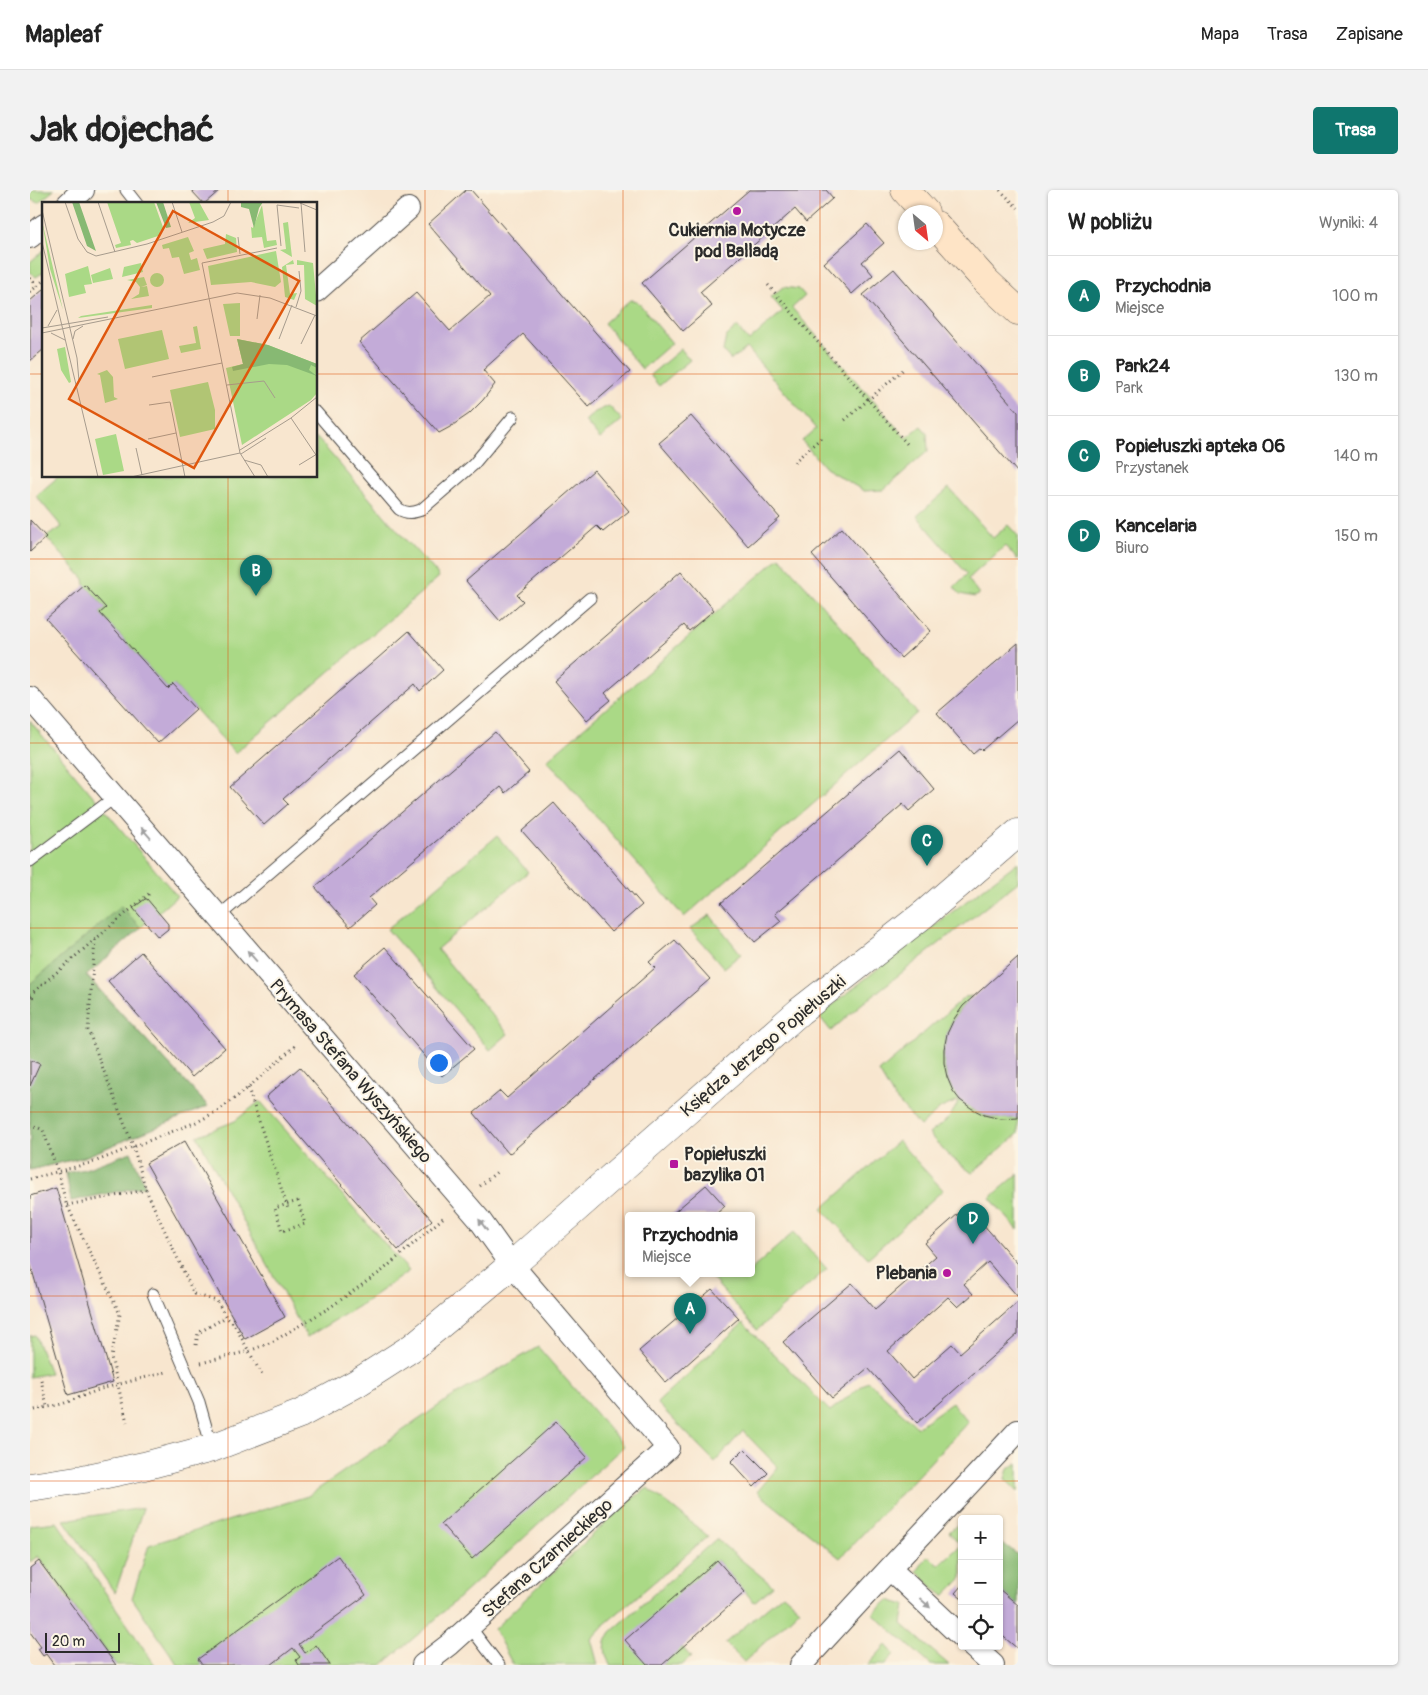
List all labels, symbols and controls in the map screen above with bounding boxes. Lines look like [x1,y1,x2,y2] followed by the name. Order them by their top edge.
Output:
[25,20,103,49] text: Mapleaf
[1201,23,1239,46] text: Mapa
[1267,23,1308,46] text: Trasa
[1336,23,1403,46] text: Zapisane
[1313,107,1398,154] button: Trasa
[30,108,214,152] text: Jak dojechać
[42,202,318,478] inset map
[731,205,743,217] marker: Cukiernia Motycze pod Balladą
[898,205,943,250] north arrow
[1068,209,1152,236] text: W pobliżu
[1319,213,1378,233] text: Wyniki: 4
[669,219,807,263] place label: Cukiernia Motycze pod Balladą
[1115,274,1211,298] text: Przychodnia
[1079,286,1089,306] text: A
[1332,286,1378,306] text: 100 m
[1115,298,1164,318] text: Miejsce
[1115,354,1170,378] text: Park24
[1079,366,1089,386] text: B
[1334,366,1378,386] text: 130 m
[1115,378,1143,398] text: Park
[1115,434,1285,458] text: Popiełuszki apteka 06
[1079,446,1089,466] text: C
[1334,446,1378,466] text: 140 m
[1115,458,1189,478] text: Przystanek
[1115,514,1197,538] text: Kancelaria
[1079,526,1089,546] text: D
[1334,526,1378,546] text: 150 m
[1115,538,1149,558] text: Biuro
[240,555,272,596] pin: B
[911,825,943,866] pin: C
[140,827,151,840] one-way arrow
[246,950,257,963] one-way arrow
[676,970,851,1122] street label: Księdza Jerzego Popiełuszki
[264,974,437,1168] street label: Prymasa Stefana Wyszyńskiego
[426,1050,452,1076] your location
[684,1143,766,1187] place label: Popiełuszki bazylika 01
[668,1158,680,1170] marker: Popiełuszki bazylika 01
[957,1203,989,1244] pin: D
[625,1212,755,1277] popup
[478,1219,489,1232] one-way arrow
[642,1223,738,1247] text: Przychodnia
[642,1247,691,1267] text: Miejsce
[875,1262,938,1285] place label: Plebania
[941,1267,953,1279] marker: Plebania
[674,1293,706,1334] pin: A
[477,1493,618,1623] street label: Stefana Czarnieckiego
[958,1515,1003,1650] map controls
[958,1515,1003,1560] button: +
[958,1560,1003,1605] button: −
[918,1598,931,1609] one-way arrow
[958,1605,1003,1650] button: locate
[45,1630,120,1653] scale bar
[52,1633,85,1650] text: 20 m

